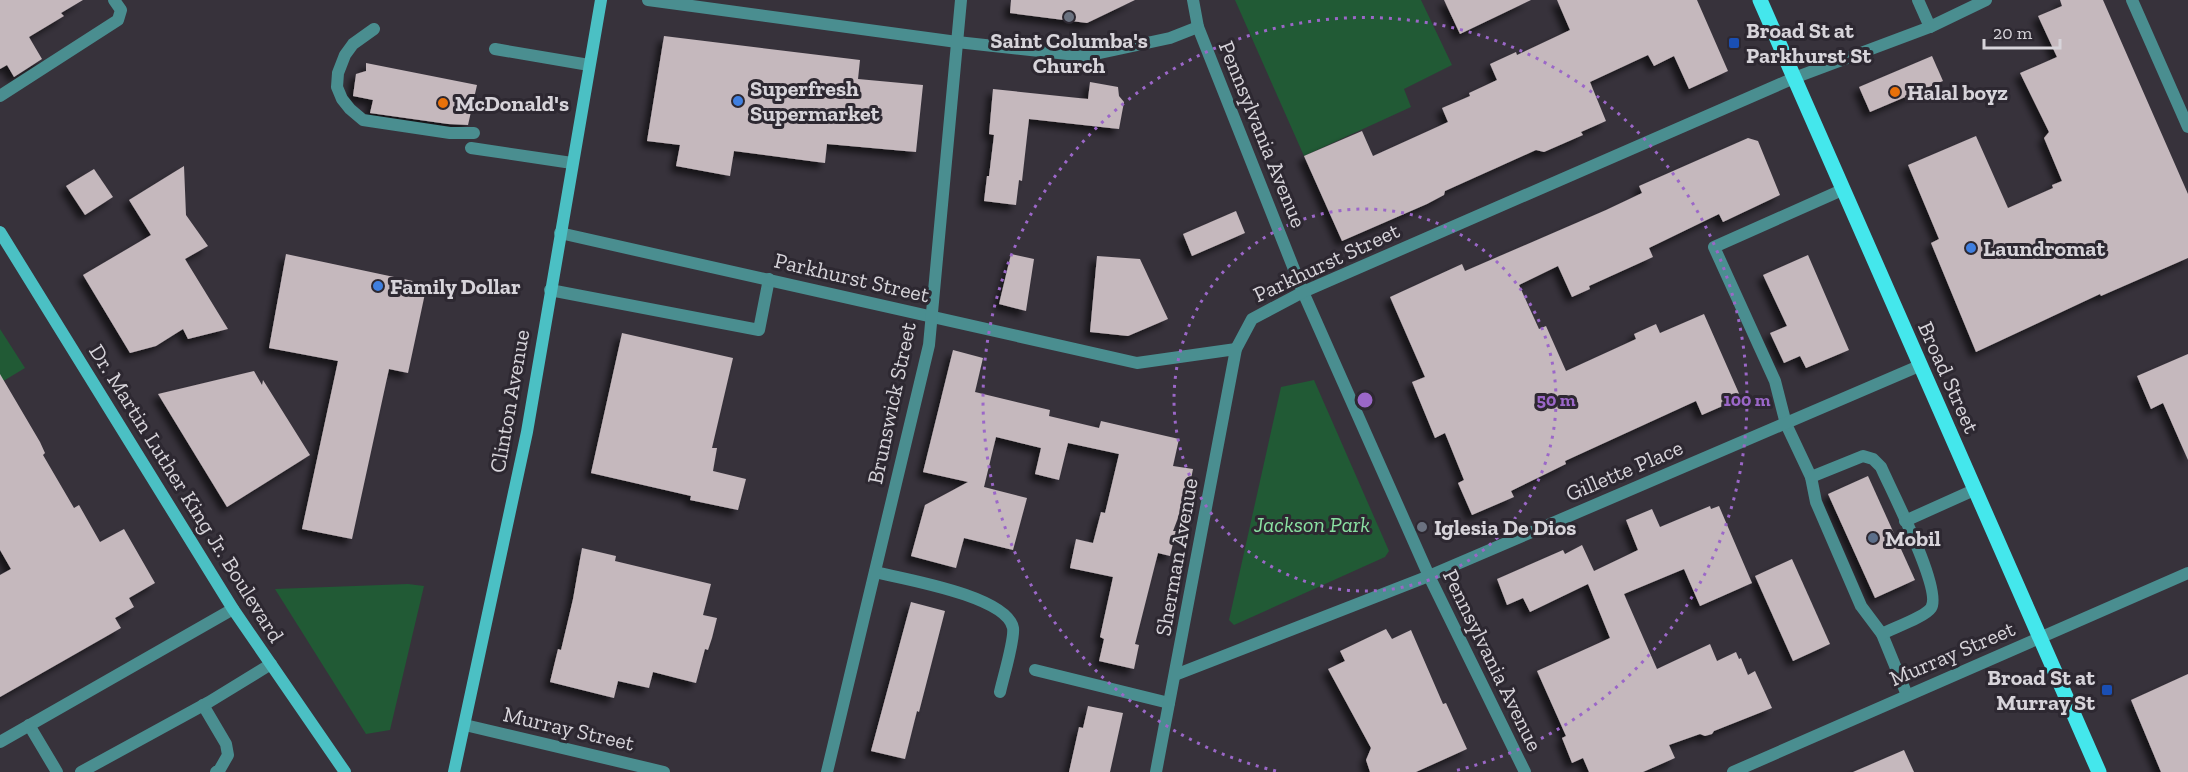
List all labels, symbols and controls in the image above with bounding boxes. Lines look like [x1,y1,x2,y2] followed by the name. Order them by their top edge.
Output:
[1062,10,1076,24] marker: Saint Columba's Church
[1984,12,2060,50] scale bar
[1746,17,1871,69] place label: Broad St at Parkhurst St
[1993,22,2033,44] text: 20 m
[990,27,1148,79] place label: Saint Columba's Church
[1727,36,1741,50] marker: Broad St at Parkhurst St
[1213,37,1312,232] street label: Pennsylvania Avenue
[750,75,880,127] place label: Superfresh Supermarket
[1907,79,2008,106] place label: Halal boyz
[1888,85,1902,99] marker: Halal boyz
[455,90,569,117] place label: McDonald's
[731,94,745,108] marker: Superfresh Supermarket
[436,96,450,110] marker: McDonald's
[1249,216,1404,308] street label: Parkhurst Street
[1983,235,2105,262] place label: Laundromat
[1964,241,1978,255] marker: Laundromat
[772,247,933,309] street label: Parkhurst Street
[390,273,521,300] place label: Family Dollar
[371,279,385,293] marker: Family Dollar
[1912,317,1986,438] street label: Broad Street
[861,319,922,486] street label: Brunswick Street
[484,327,535,475] street label: Clinton Avenue
[83,339,290,647] street label: Dr. Martin Luther King Jr. Boulevard
[1537,389,1576,411] text: 50 m
[1723,389,1771,411] text: 100 m
[1355,390,1375,410] centre of rings
[1562,434,1687,507] street label: Gillette Place
[1149,476,1204,638] street label: Sherman Avenue
[1253,511,1370,538] park label: Jackson Park
[1434,514,1576,541] place label: Iglesia De Dios
[1415,520,1429,534] marker: Iglesia De Dios
[1885,525,1941,552] place label: Mobil
[1866,531,1880,545] marker: Mobil
[1437,565,1548,756] street label: Pennsylvania Avenue
[1885,615,2020,692] street label: Murray Street
[1987,664,2095,716] place label: Broad St at Murray St
[2100,683,2114,697] marker: Broad St at Murray St
[501,700,638,757] street label: Murray Street

